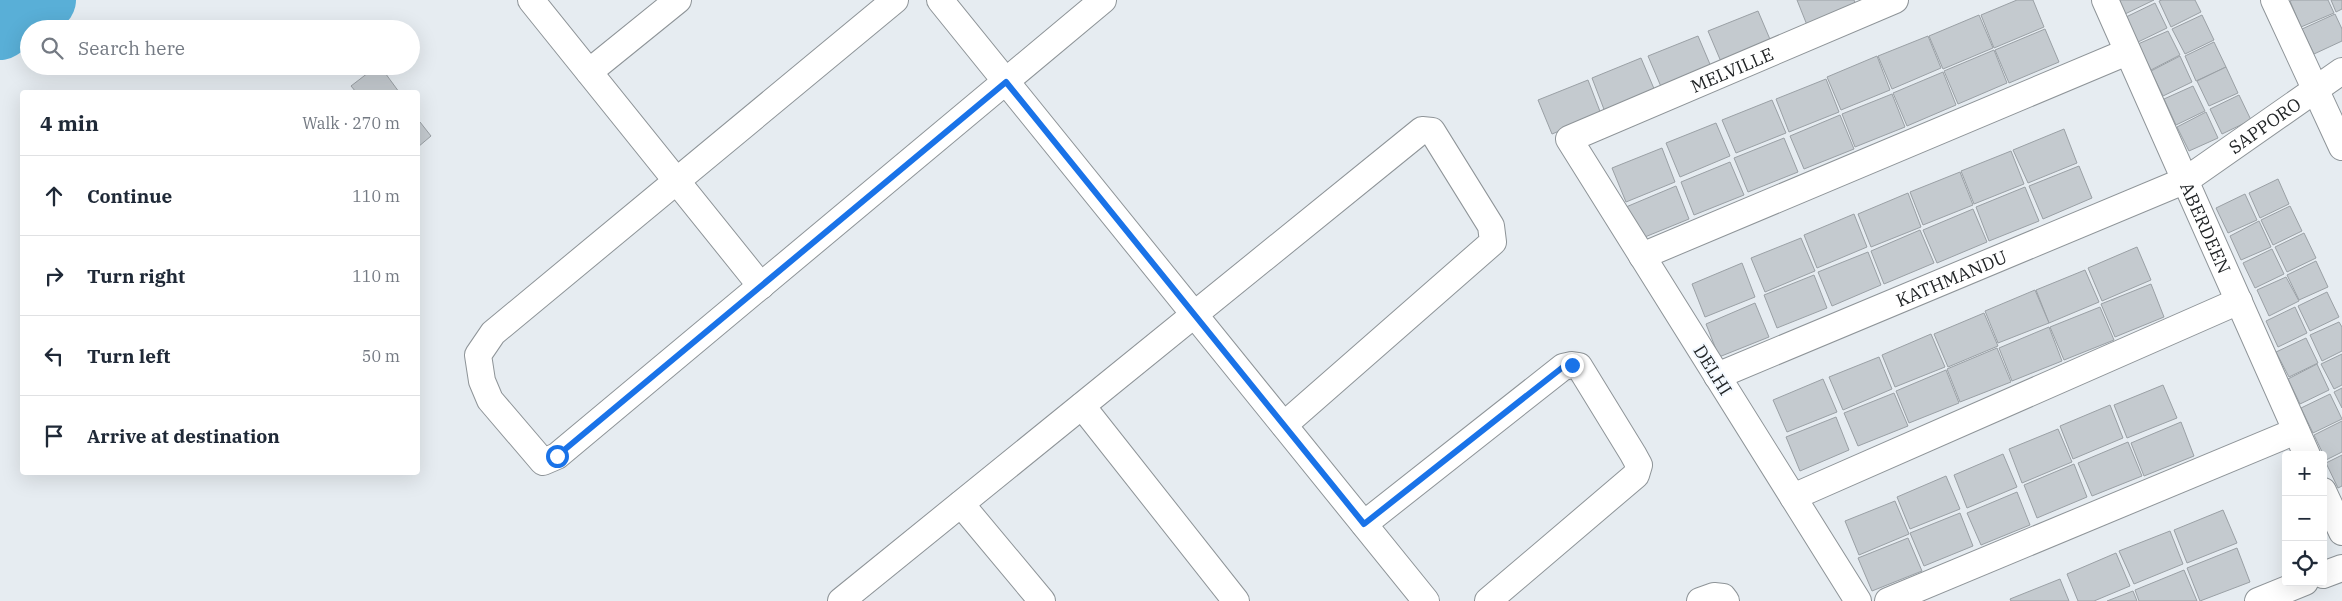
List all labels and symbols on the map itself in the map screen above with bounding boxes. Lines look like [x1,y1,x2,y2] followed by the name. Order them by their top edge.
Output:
[1687,42,1777,97] street label: MELVILLE
[2224,92,2305,158] street label: SAPPORO
[2176,178,2236,277] street label: ABERDEEN
[1892,245,2010,311] street label: KATHMANDU
[1689,340,1737,400] street label: DELHI
[1561,354,1584,377] route end
[546,445,569,468] route start

